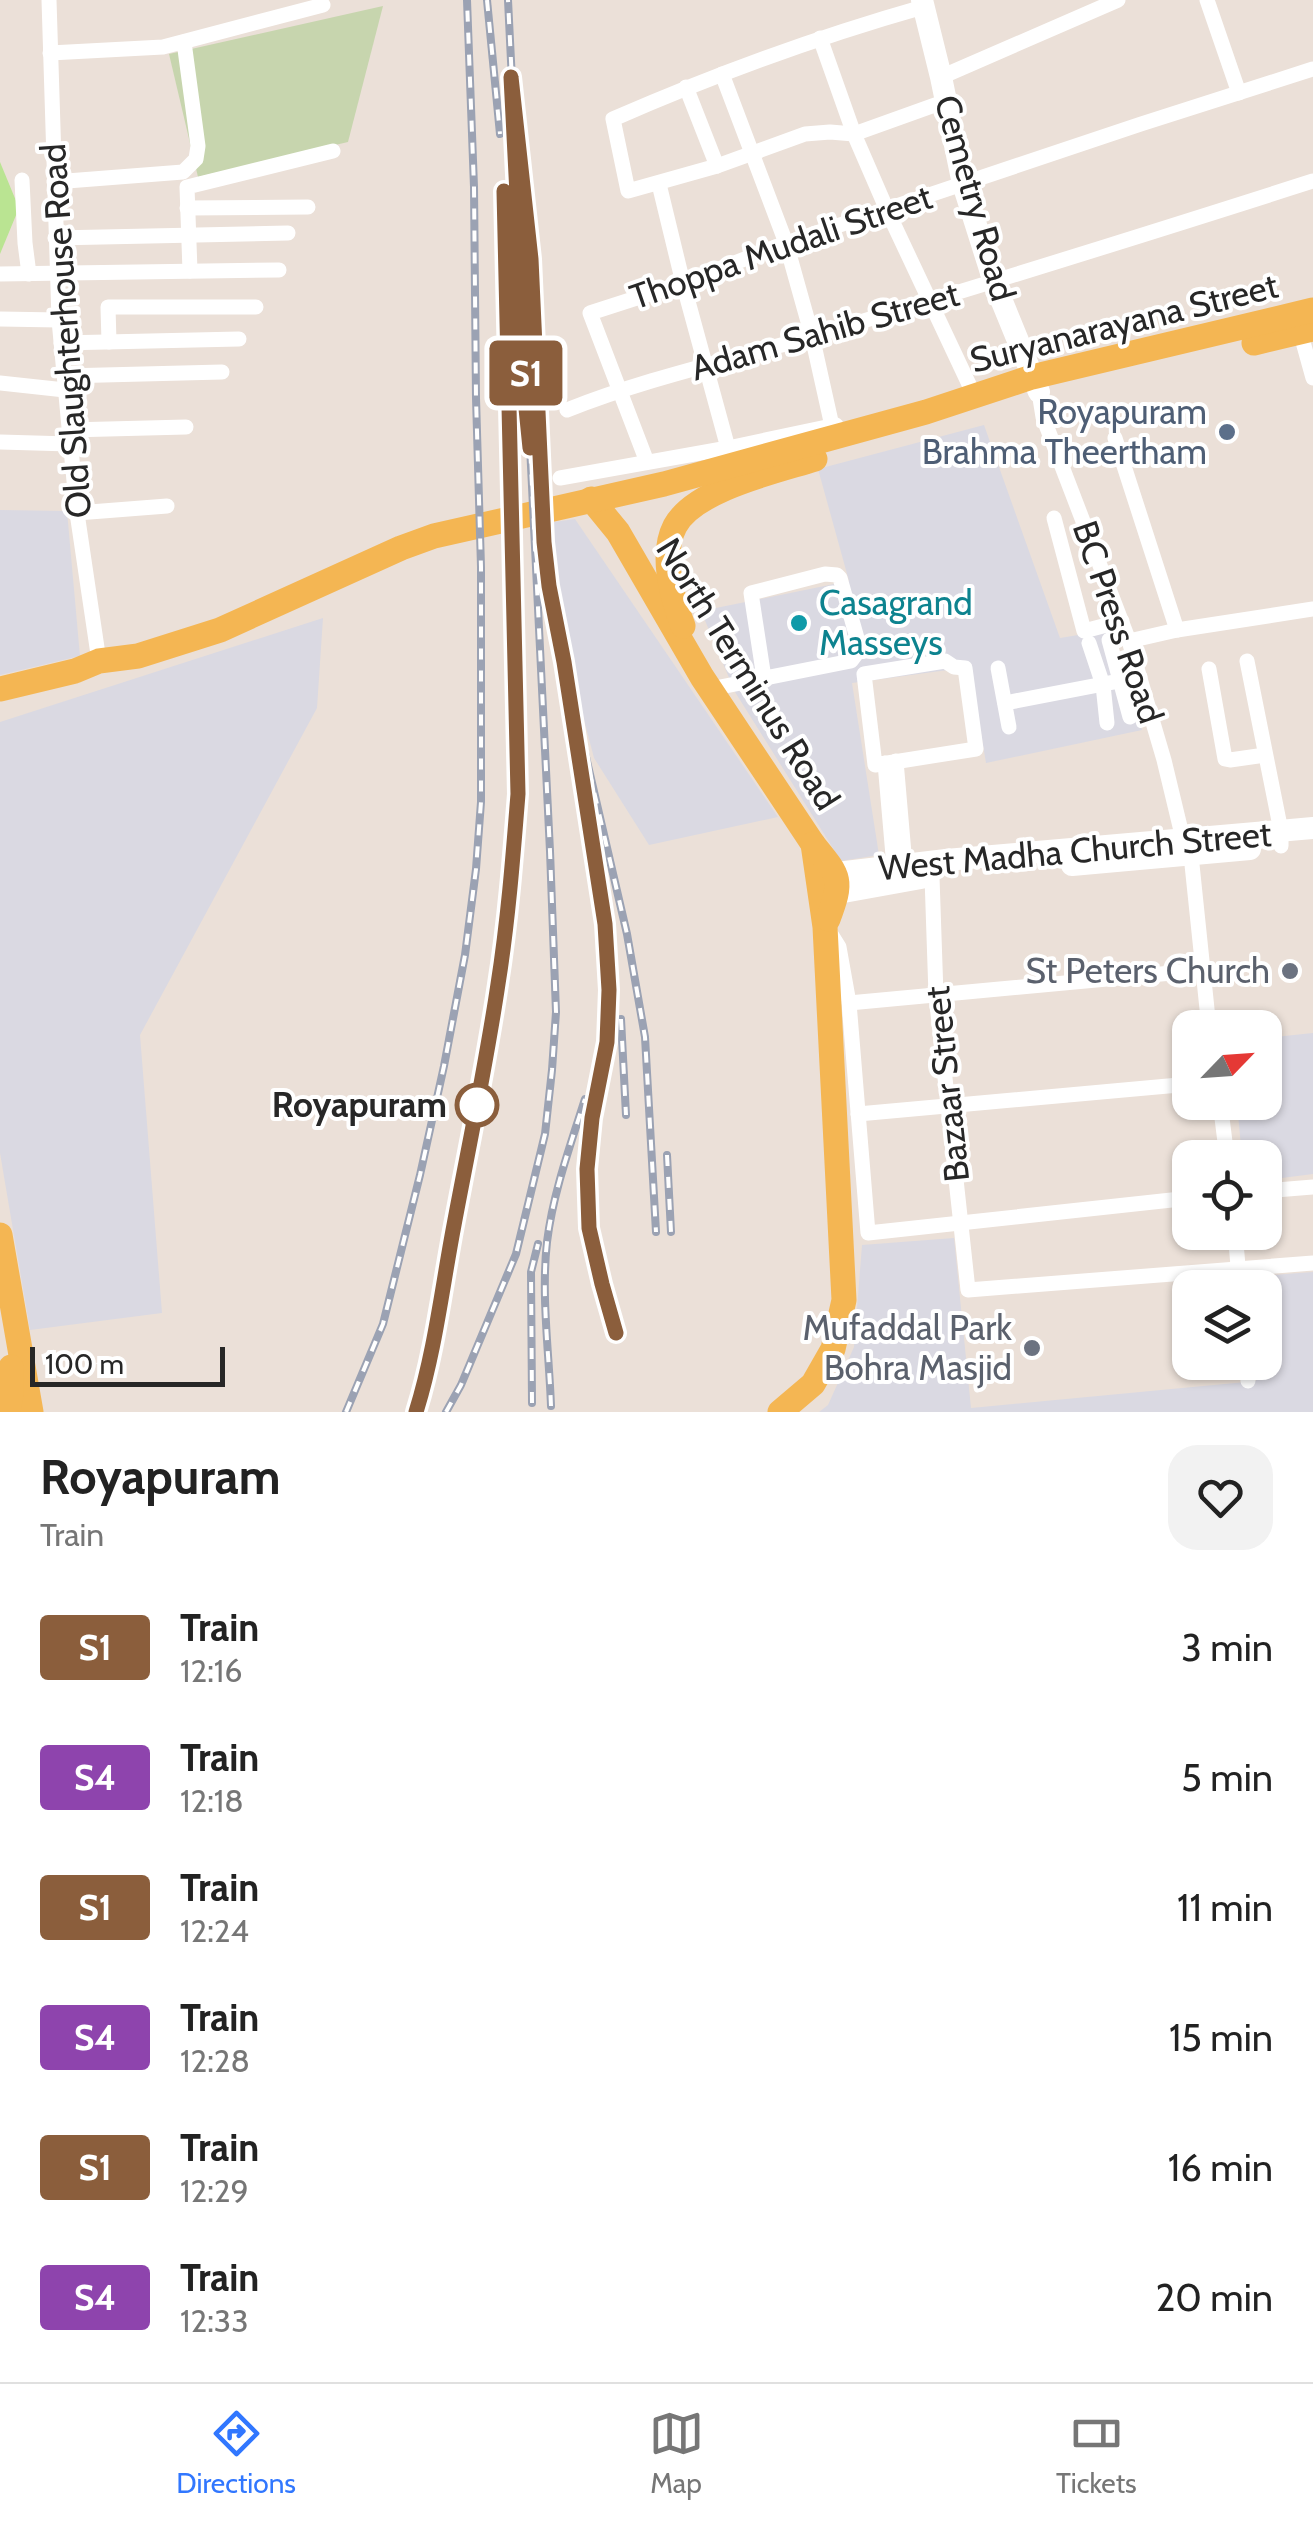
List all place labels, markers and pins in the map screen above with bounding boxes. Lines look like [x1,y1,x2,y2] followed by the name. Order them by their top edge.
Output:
[922,390,1207,473] place label: Royapuram Brahma Theertham
[1216,421,1238,443] marker: Royapuram Brahma Theertham
[819,581,973,664] place label: Casagrand Masseys
[788,612,810,634] marker: Casagrand Masseys
[1026,949,1270,992] place label: St Peters Church
[1279,960,1301,982] marker: St Peters Church
[272,1083,447,1126] place label: Royapuram
[456,1084,498,1126] marker: Royapuram
[803,1306,1012,1389] place label: Mufaddal Park Bohra Masjid
[1021,1337,1043,1359] marker: Mufaddal Park Bohra Masjid

